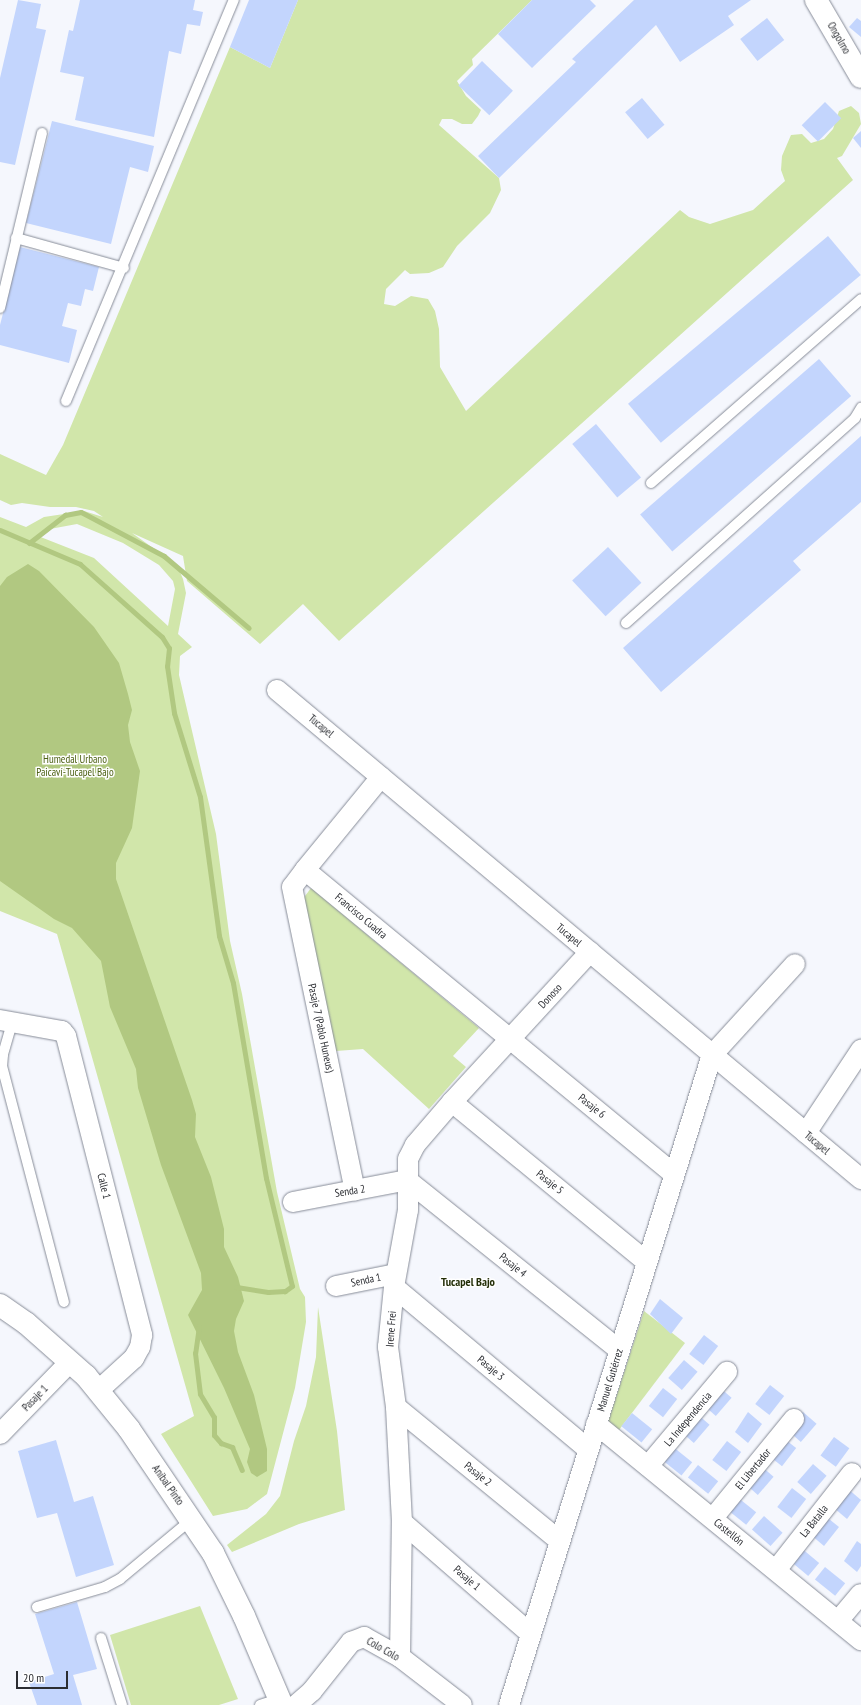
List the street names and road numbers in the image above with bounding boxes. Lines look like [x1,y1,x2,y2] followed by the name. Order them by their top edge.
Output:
[825,20,853,56] street label: Ongolmo
[306,712,336,740] street label: Tucapel
[332,890,390,942] street label: Francisco Cuadra
[554,921,584,949] street label: Tucapel
[535,981,565,1011] street label: Donoso
[305,982,337,1074] street label: Pasaje 7 (Pablo Huneus)
[576,1091,608,1121] street label: Pasaje 6
[802,1129,832,1157] street label: Tucapel
[534,1167,566,1197] street label: Pasaje 5
[94,1172,114,1200] street label: Calle 1
[334,1182,366,1200] street label: Senda 2
[497,1250,529,1280] street label: Pasaje 4
[350,1270,382,1290] street label: Senda 1
[383,1310,399,1348] street label: Irene Frei
[594,1347,626,1413] street label: Manuel Gutiérrez
[475,1353,507,1383] street label: Pasaje 3
[19,1382,51,1414] street label: Pasaje 1
[661,1389,715,1449] street label: La Independencia
[732,1446,774,1492] street label: El Libertador
[462,1459,494,1489] street label: Pasaje 2
[149,1462,187,1508] street label: Aníbal Pinto
[797,1502,831,1540] street label: La Batalla
[711,1516,747,1548] street label: Castellón
[451,1563,483,1593] street label: Pasaje 1
[364,1634,402,1664] street label: Colo Colo

